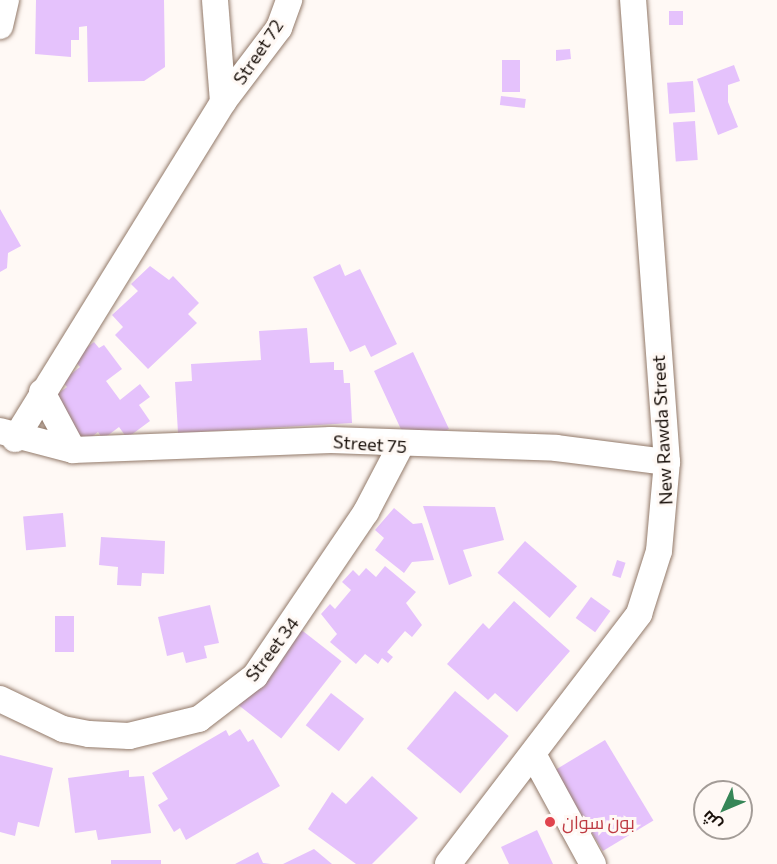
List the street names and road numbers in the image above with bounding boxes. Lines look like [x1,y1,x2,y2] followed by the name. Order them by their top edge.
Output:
[228,15,288,89] street label: Street 72
[647,354,677,506] street label: New Rawda Street
[332,431,408,457] street label: Street 75
[241,612,303,686] street label: Street 34

